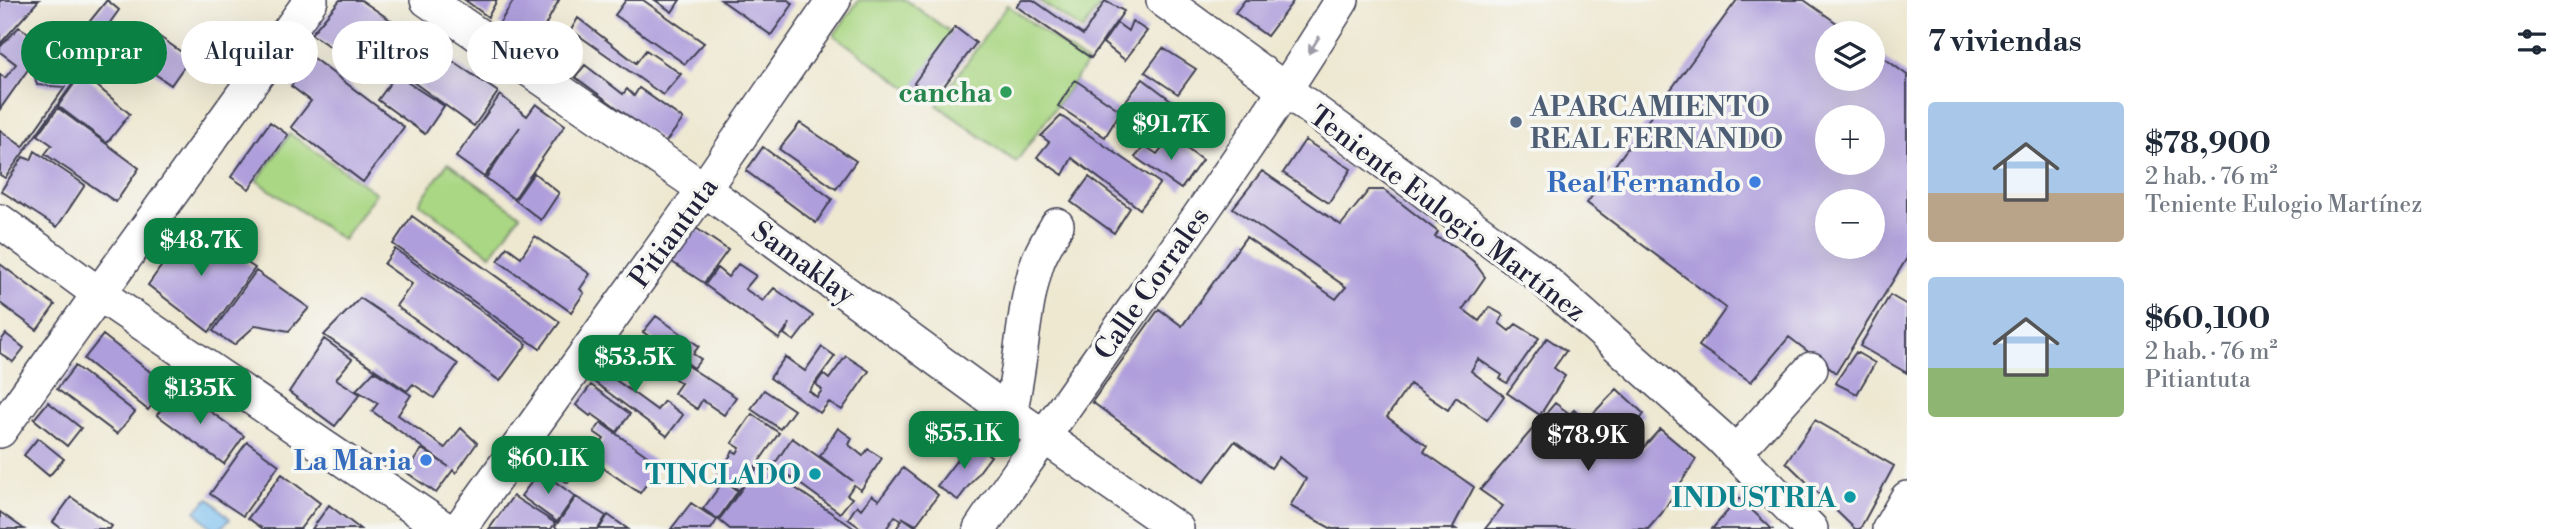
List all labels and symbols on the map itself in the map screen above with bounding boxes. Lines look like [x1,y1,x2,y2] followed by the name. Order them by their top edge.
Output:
[1308,35,1321,55] one-way arrow
[898,76,993,111] place label: cancha
[998,84,1014,100] marker: cancha
[1529,90,1783,157] place label: APARCAMIENTO REAL FERNANDO
[1302,99,1592,330] street label: Teniente Eulogio Martínez
[1114,102,1228,162] pin: $91.7K
[1508,114,1524,130] marker: APARCAMIENTO REAL FERNANDO
[1547,166,1741,201] place label: Real Fernando
[622,170,727,295] street label: Pitiantuta
[1747,174,1763,190] marker: Real Fernando
[1087,201,1218,367] street label: Calle Corrales
[745,214,862,313] street label: Samaklay
[144,218,258,278] pin: $48.7K
[578,336,692,395] pin: $53.5K
[151,366,249,426] pin: $135K
[907,412,1021,471] pin: $55.1K
[1531,414,1645,473] pin: $78.9K
[491,436,605,496] pin: $60.1K
[294,444,413,479] place label: La Maria
[418,452,434,468] marker: La Maria
[645,458,801,493] place label: TINCLADO
[807,466,823,482] marker: TINCLADO
[1672,481,1837,516] place label: INDUSTRIA
[1842,489,1858,505] marker: INDUSTRIA

